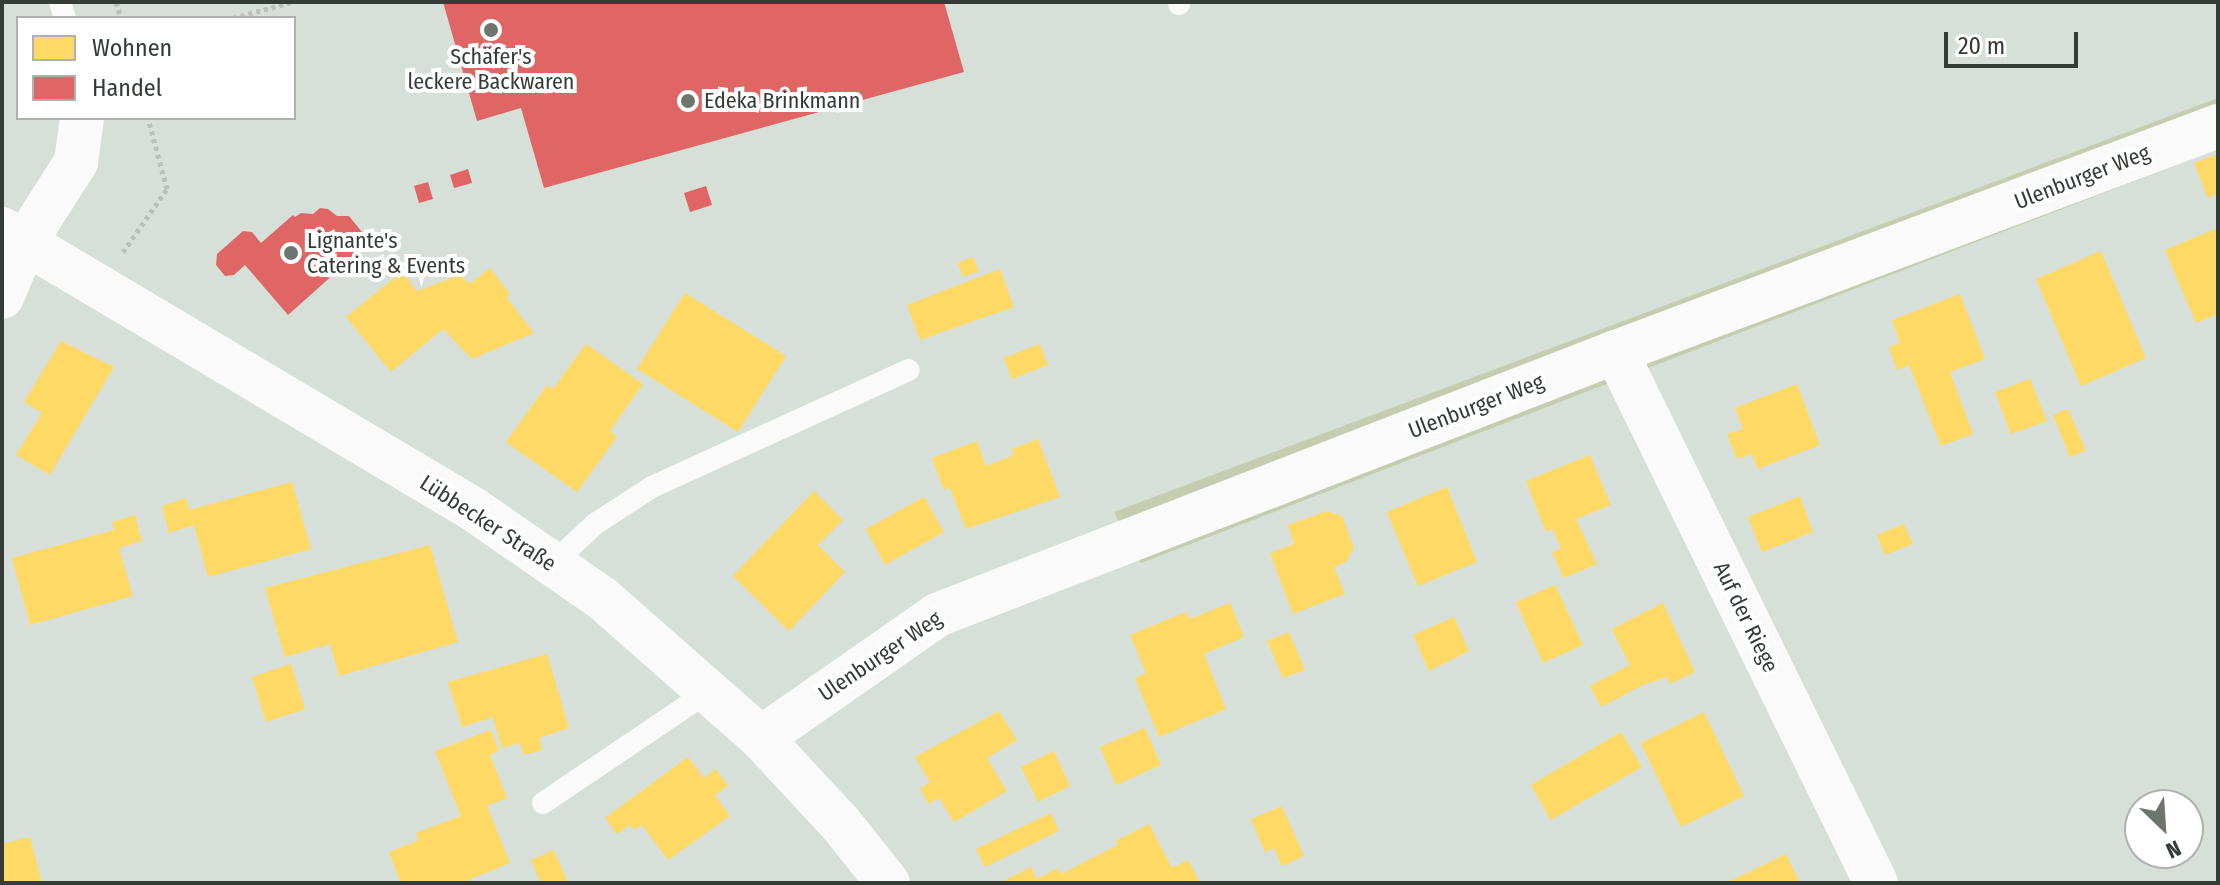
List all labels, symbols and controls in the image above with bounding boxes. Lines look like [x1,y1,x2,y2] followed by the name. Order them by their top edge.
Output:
[16,16,296,120] legend
[1948,16,2082,66] scale bar
[482,21,500,39] marker: Schäfer's leckere Backwaren
[1958,32,2005,60] text: 20 m
[92,34,172,62] text: Wohnen
[408,43,574,94] place label: Schäfer's leckere Backwaren
[92,74,162,102] text: Handel
[704,88,860,114] place label: Edeka Brinkmann
[679,92,697,110] marker: Edeka Brinkmann
[2011,139,2153,215] street label: Ulenburger Weg
[307,227,465,278] place label: Lignante's Catering & Events
[282,244,300,262] marker: Lignante's Catering & Events
[1405,368,1547,444] street label: Ulenburger Weg
[415,469,561,577] street label: Lübbecker Straße
[1708,557,1784,677] street label: Auf der Riege
[813,605,947,707] street label: Ulenburger Weg
[2124,789,2204,869] north arrow
[2162,834,2185,864] text: N

